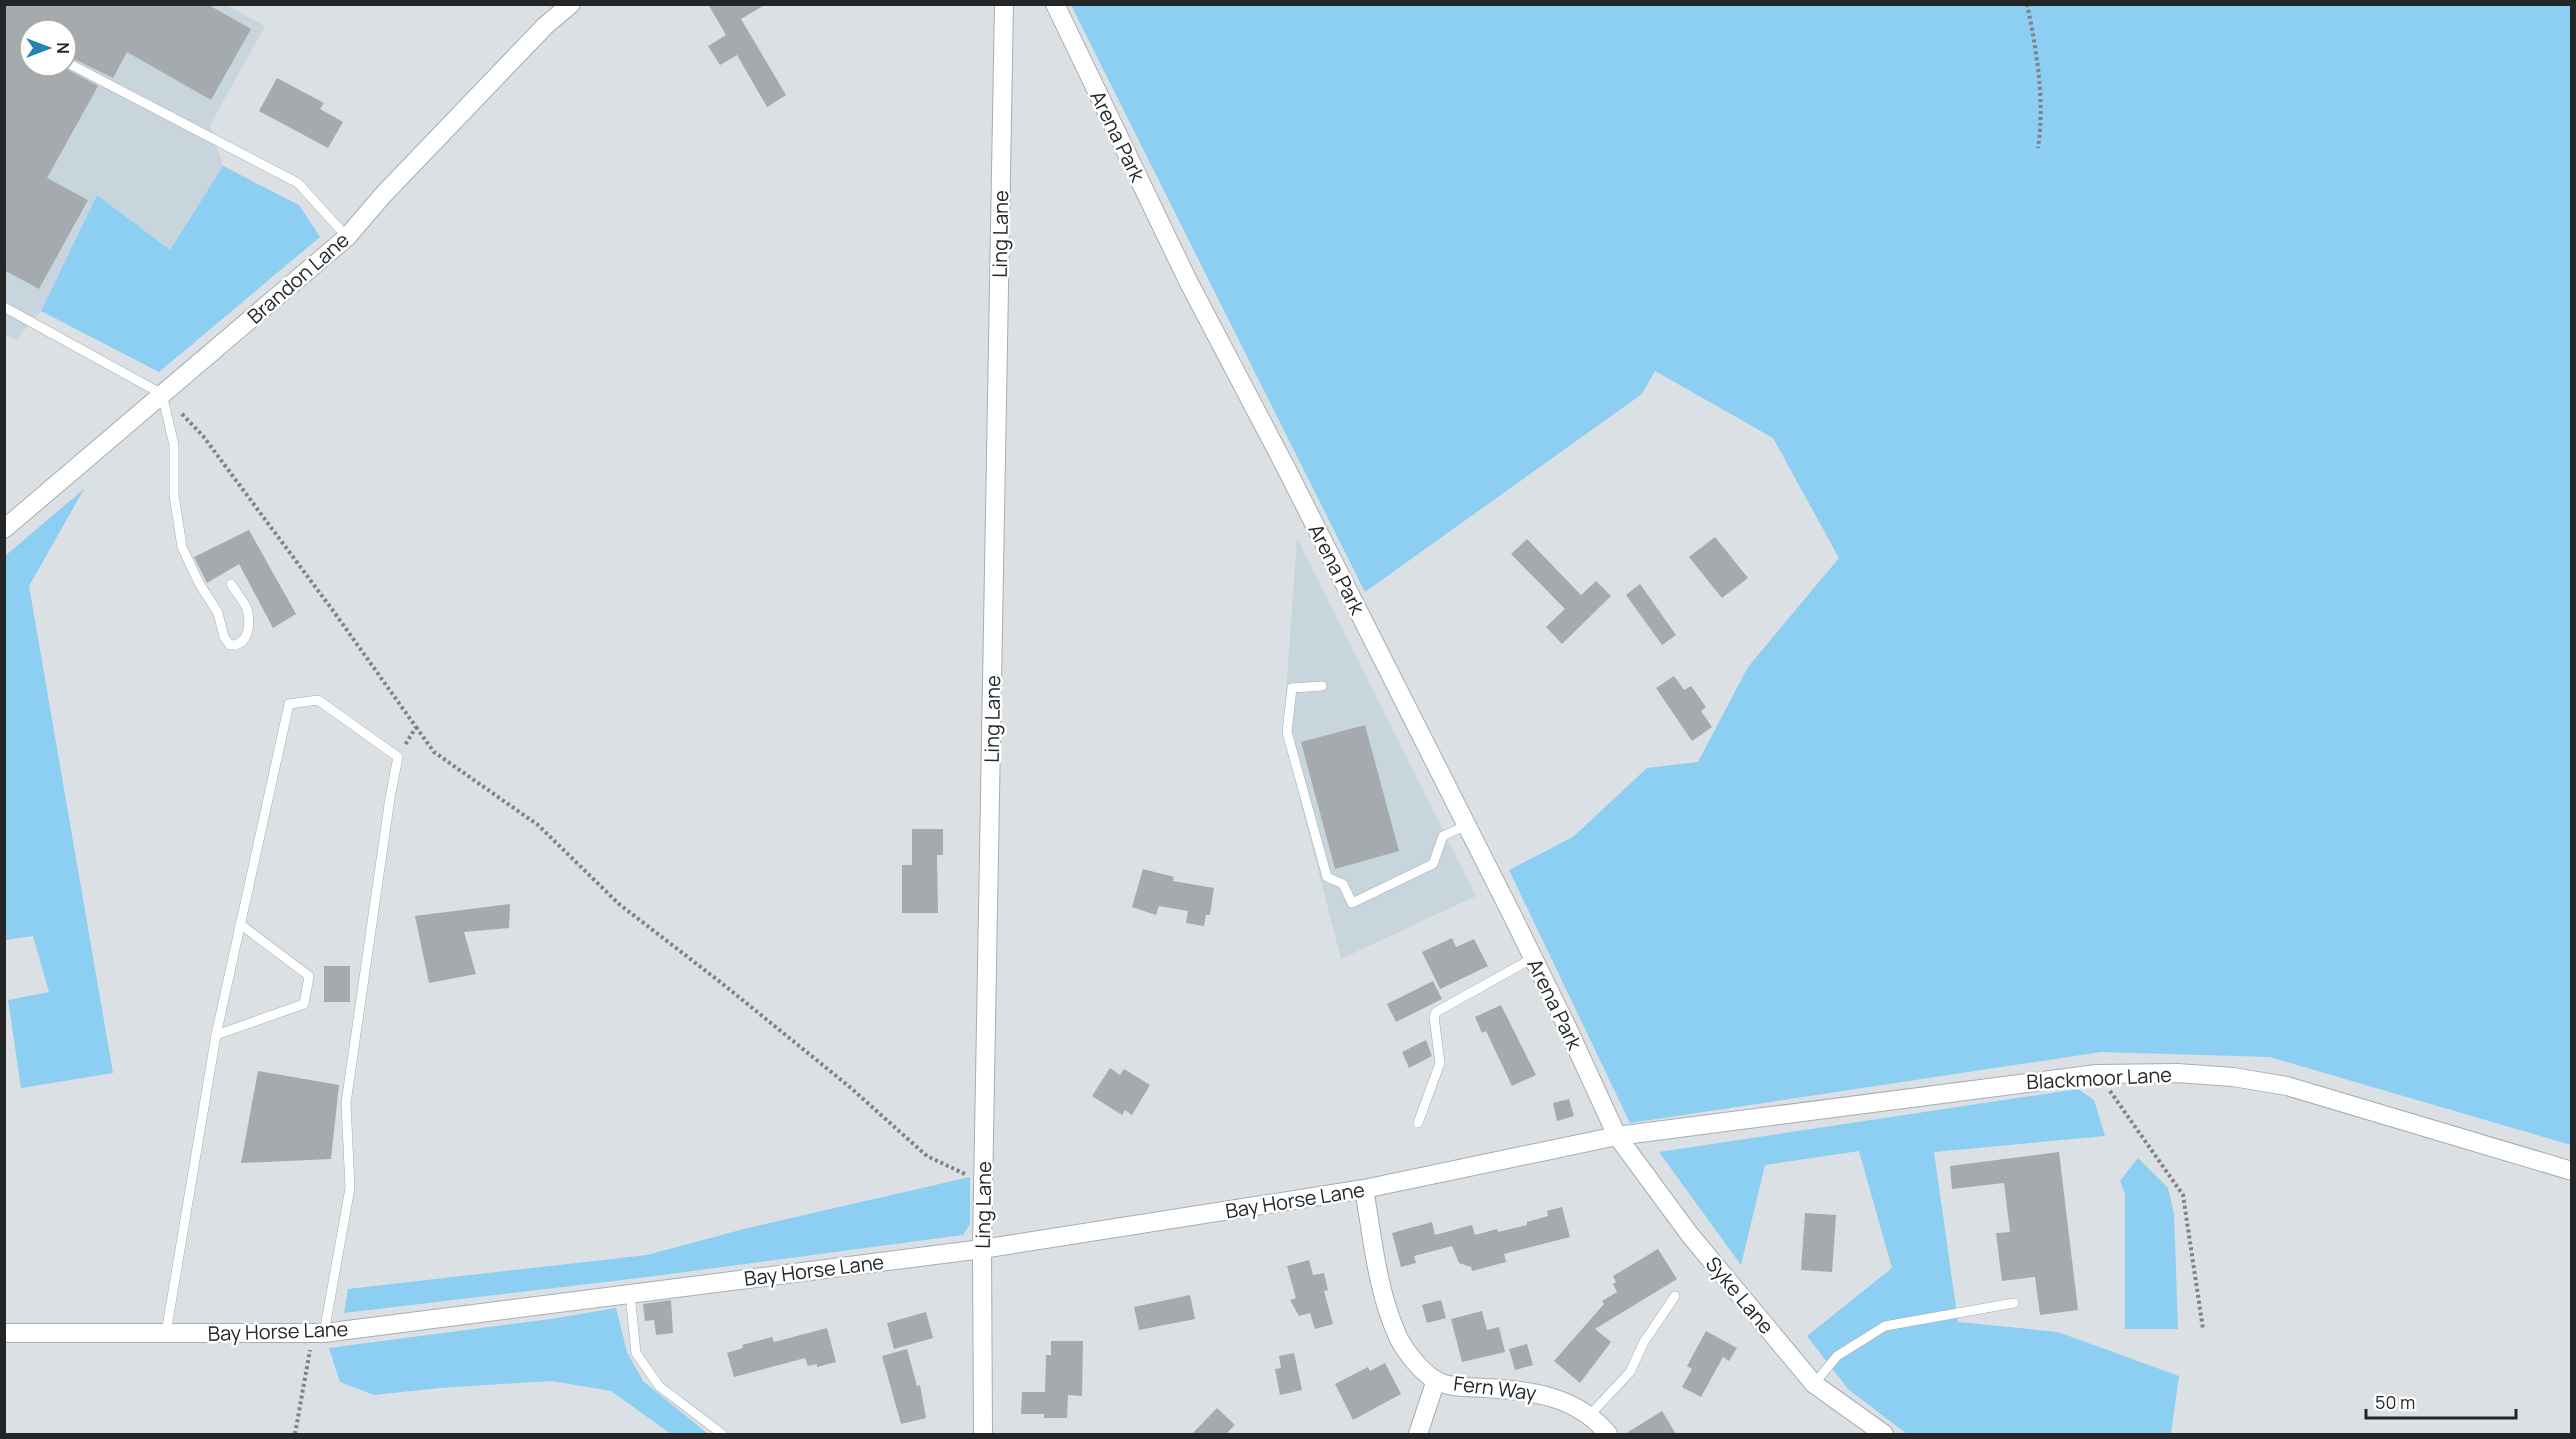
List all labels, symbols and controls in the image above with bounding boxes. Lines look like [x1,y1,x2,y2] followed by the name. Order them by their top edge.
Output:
[18,18,78,78] north arrow
[52,42,74,54] text: N
[1084,86,1152,187] street label: Arena Park
[986,190,1014,278] street label: Ling Lane
[241,226,355,330] street label: Brandon Lane
[1303,519,1372,620] street label: Arena Park
[978,675,1006,763] street label: Ling Lane
[1521,954,1589,1055] street label: Arena Park
[2026,1061,2172,1095] street label: Blackmoor Lane
[969,1161,997,1249] street label: Ling Lane
[1223,1176,1367,1224] street label: Bay Horse Lane
[743,1248,885,1292] street label: Bay Horse Lane
[1700,1251,1780,1339] street label: Syke Lane
[207,1315,349,1347] street label: Bay Horse Lane
[1452,1370,1538,1407] street label: Fern Way
[2366,1382,2516,1420] scale bar
[2375,1390,2415,1414] text: 50 m

